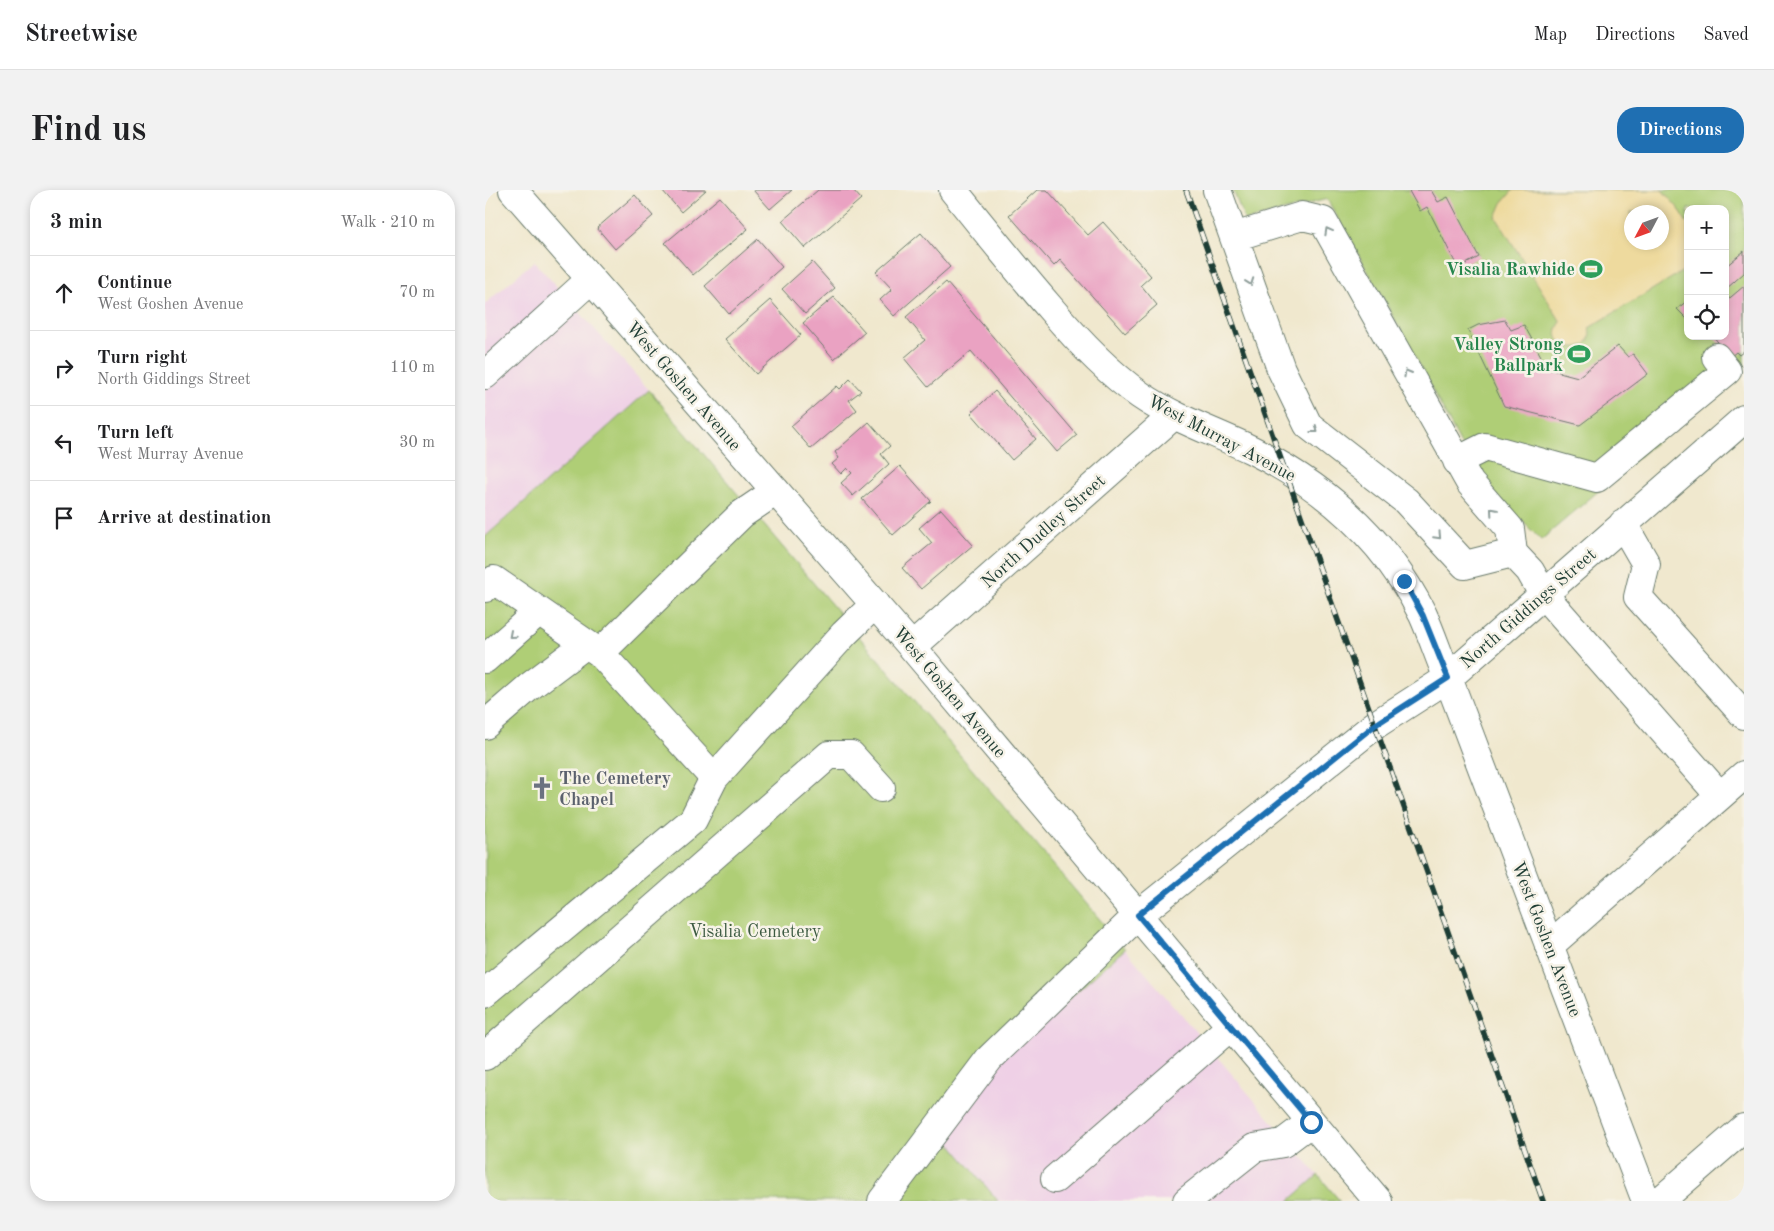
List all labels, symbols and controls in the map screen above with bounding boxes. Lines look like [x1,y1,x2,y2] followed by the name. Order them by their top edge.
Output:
[25,23,138,47] text: Streetwise
[1534,26,1567,44] text: Map
[1595,26,1675,44] text: Directions
[1703,26,1749,44] text: Saved
[1617,107,1744,153] button: Directions
[30,113,146,148] text: Find us
[1624,205,1669,250] north arrow
[1684,205,1729,340] map controls
[1684,205,1729,250] button: +
[50,212,103,233] text: 3 min
[340,215,435,231] text: Walk · 210 m
[1324,228,1334,237] one-way arrow
[1684,250,1729,295] button: −
[1578,256,1604,282] sports icon: Visalia Rawhide
[1446,261,1575,279] place label: Visalia Rawhide
[97,274,172,293] text: Continue
[1244,278,1254,286] one-way arrow
[50,279,78,307] icon: ahead
[399,285,435,301] text: 70 m
[1684,295,1729,340] button: locate
[97,297,243,313] text: West Goshen Avenue
[622,319,744,455] street label: West Goshen Avenue
[1453,336,1563,375] place label: Valley Strong Ballpark
[1566,341,1592,367] sports icon: Valley Strong Ballpark
[97,349,187,368] text: Turn right
[50,354,78,382] icon: right
[390,360,435,376] text: 110 m
[1404,370,1414,379] one-way arrow
[97,372,251,388] text: North Giddings Street
[1145,392,1298,486] street label: West Murray Avenue
[97,424,174,443] text: Turn left
[1309,424,1319,433] one-way arrow
[50,429,78,457] icon: left
[399,435,435,451] text: 30 m
[97,447,243,463] text: West Murray Avenue
[978,472,1109,592] street label: North Dudley Street
[50,504,78,532] icon: arrive
[1490,507,1499,516] one-way arrow
[97,509,271,528] text: Arrive at destination
[1432,530,1441,539] one-way arrow
[1458,545,1600,672] street label: North Giddings Street
[1393,570,1416,593] route end
[889,624,1009,761] street label: West Goshen Avenue
[509,629,518,638] one-way arrow
[559,770,671,809] place label: The Cemetery Chapel
[529,775,555,801] church icon: The Cemetery Chapel
[1508,859,1584,1019] street label: West Goshen Avenue
[689,923,822,941] park label: Visalia Cemetery
[1300,1111,1323,1134] route start

